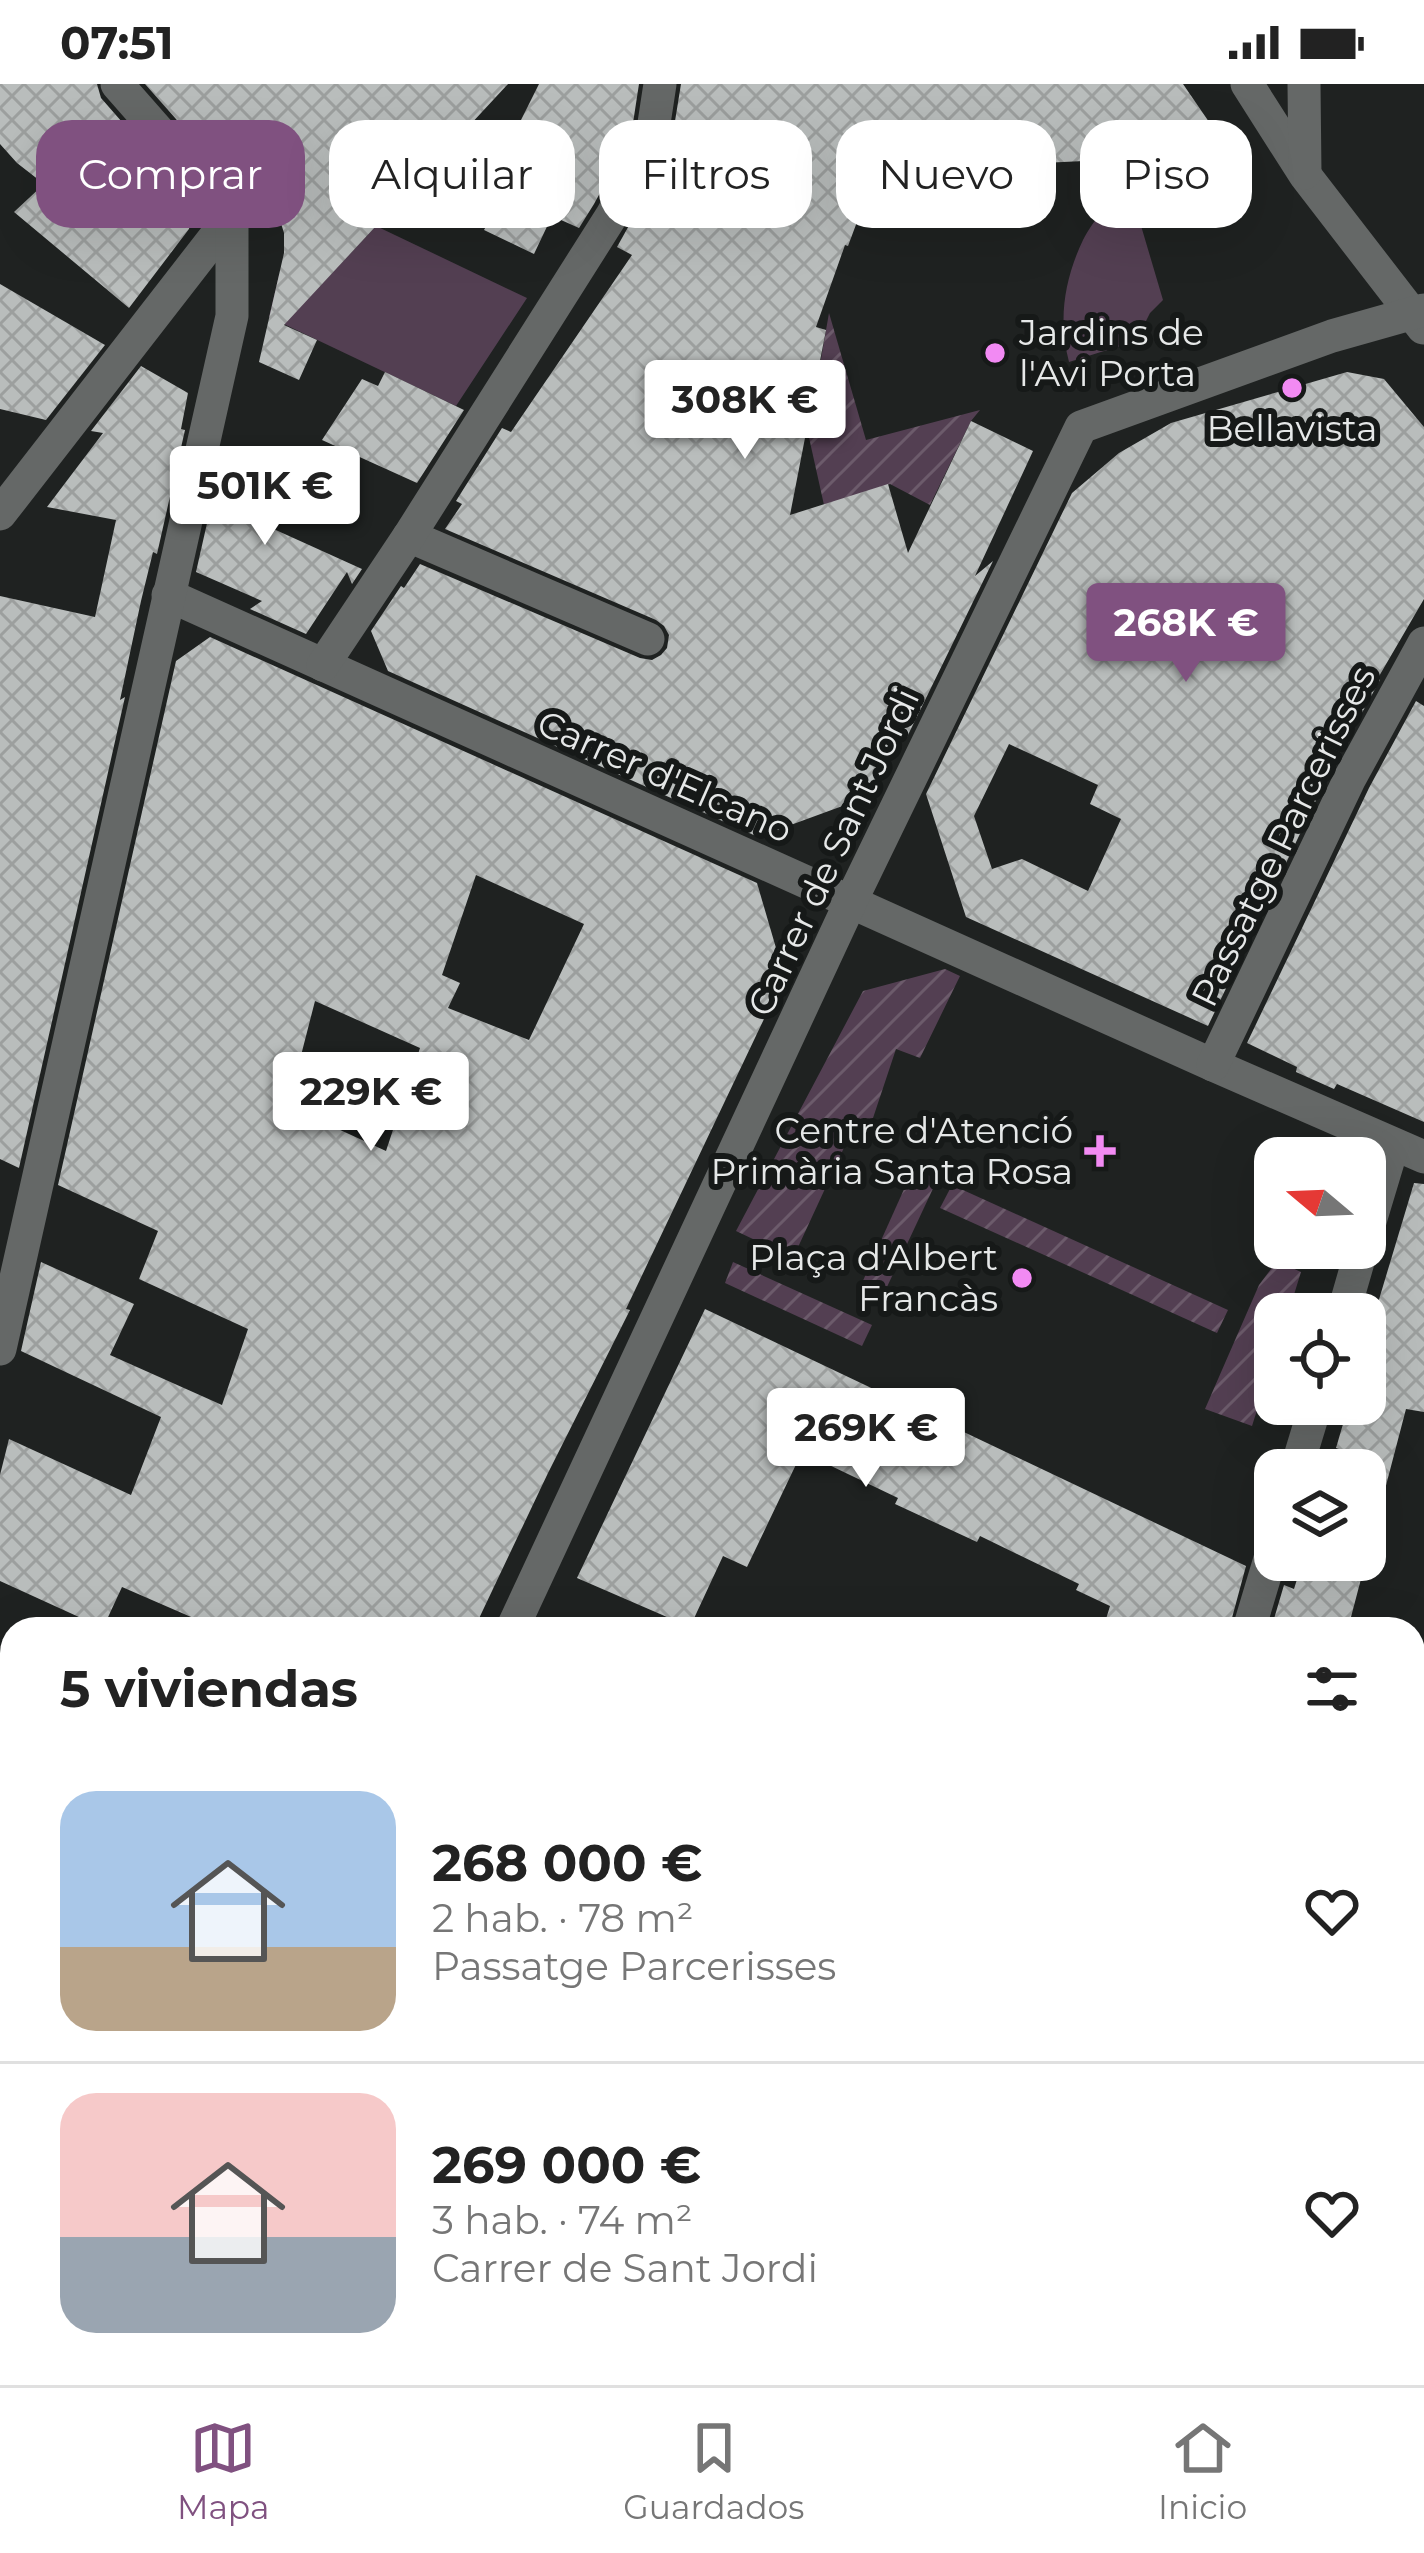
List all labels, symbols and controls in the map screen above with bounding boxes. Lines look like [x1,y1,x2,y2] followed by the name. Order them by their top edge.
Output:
[60,15,174,70] text: 07:51
[36,120,305,228] chip: Comprar
[329,120,575,228] chip: Alquilar
[599,120,812,228] chip: Filtros
[836,120,1056,228] chip: Nuevo
[1080,120,1252,228] chip: Piso
[1018,310,1204,395] place label: Jardins de l'Avi Porta
[982,340,1008,366] marker: Jardins de l'Avi Porta
[647,360,843,462] pin: 308K €
[672,375,818,423] text: 308K €
[1279,375,1305,401] marker: Bellavista
[1206,406,1378,450] place label: Bellavista
[167,446,363,548] pin: 501K €
[197,461,333,509] text: 501K €
[1088,583,1284,685] pin: 268K €
[1113,598,1259,646] text: 268K €
[1181,659,1385,1013] street label: Passatge Parcerisses
[738,681,928,1023] street label: Carrer de Sant Jordi
[531,700,799,852] street label: Carrer d'Elcano
[273,1052,469,1154] pin: 229K €
[300,1067,442,1115] text: 229K €
[710,1108,1073,1193] place label: Centre d'Atenció Primària Santa Rosa
[1084,1135,1116,1167] marker: Centre d'Atenció Primària Santa Rosa
[1254,1137,1386,1269] north arrow
[1254,1137,1386,1581] map controls
[749,1235,998,1320] place label: Plaça d'Albert Francàs
[1009,1265,1035,1291] marker: Plaça d'Albert Francàs
[1254,1293,1386,1425] button: locate
[768,1388,964,1490] pin: 269K €
[794,1403,938,1451] text: 269K €
[1254,1449,1386,1581] button: layers
[1299,1656,1365,1722] icon: filters
[60,1658,358,1720] text: 5 viviendas
[432,1832,702,1894] text: 268 000 €
[156,1839,300,1983] icon: home
[1299,1878,1365,1944] icon: heart
[432,1894,694,1942] text: 2 hab. · 78 m²
[432,1942,836,1990] text: Passatge Parcerisses
[432,2134,701,2196] text: 269 000 €
[156,2141,300,2285] icon: home
[1299,2180,1365,2246] icon: heart
[432,2196,693,2244] text: 3 hab. · 74 m²
[432,2244,818,2292] text: Carrer de Sant Jordi
[177,2415,270,2527] tab: Mapa
[623,2415,804,2527] tab: Guardados
[1158,2415,1247,2527] tab: Inicio

